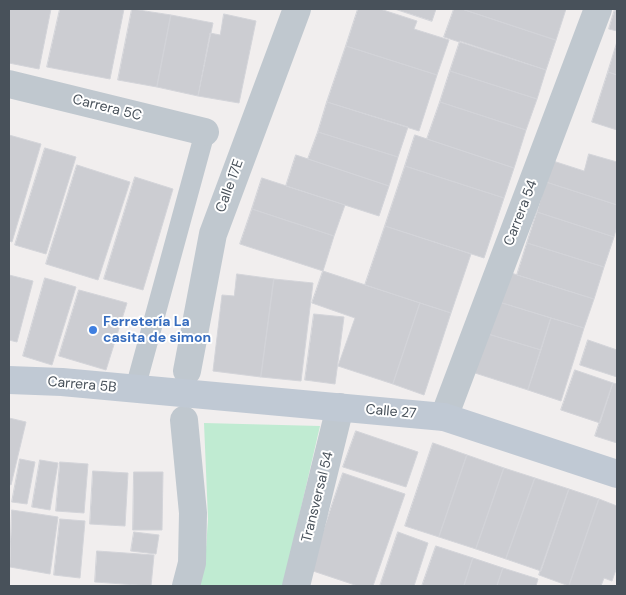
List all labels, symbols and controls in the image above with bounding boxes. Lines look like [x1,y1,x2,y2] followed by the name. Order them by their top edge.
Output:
[71,91,143,125] street label: Carrera 5C
[213,157,247,215] street label: Calle 17E
[501,178,541,248] street label: Carrera 54
[103,314,211,347] place label: Ferretería La casita de simon
[87,324,99,336] marker: Ferretería La casita de simon
[47,374,117,396] street label: Carrera 5B
[365,401,417,423] street label: Calle 27
[299,450,337,544] street label: Transversal 54

